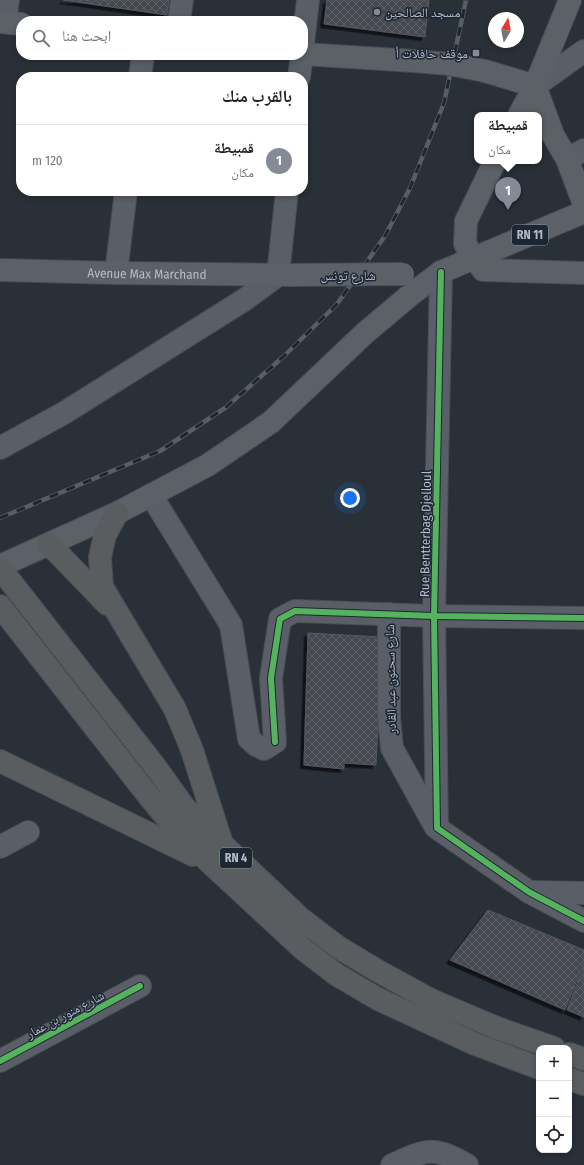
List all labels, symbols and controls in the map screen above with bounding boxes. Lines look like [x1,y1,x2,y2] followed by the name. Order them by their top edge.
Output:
[385,5,460,21] place label: مسجد الصالحين
[372,7,382,17] marker: مسجد الصالحين
[488,12,524,48] north arrow
[16,16,308,60] search box
[30,27,52,49] icon: search
[62,27,111,45] text: ابحث هنا
[395,46,468,62] place label: موقف حافلات أ
[471,48,481,58] marker: موقف حافلات أ
[222,86,292,107] text: بالقرب منك
[474,112,542,164] popup
[488,116,528,134] text: قمبيطة
[214,139,254,157] text: قمبيطة
[488,142,511,157] text: مكان
[32,153,63,168] text: 120 m
[276,153,282,168] text: 1
[231,165,254,180] text: مكان
[495,177,521,210] pin: 1
[512,225,548,245] road number: RN 11
[87,265,207,282] street label: Avenue Max Marchand
[320,268,376,285] street label: شارع تونس
[417,470,434,597] street label: Rue Bentterbag Djelloul
[340,488,360,508] your location
[382,624,401,735] street label: شارع سحنون عبد القادر
[220,848,252,868] road number: RN 4
[23,988,108,1044] street label: شارع منور بن عمار
[536,1045,572,1153] map controls
[536,1045,572,1081] button: +
[536,1081,572,1117] button: −
[536,1117,572,1153] button: locate

